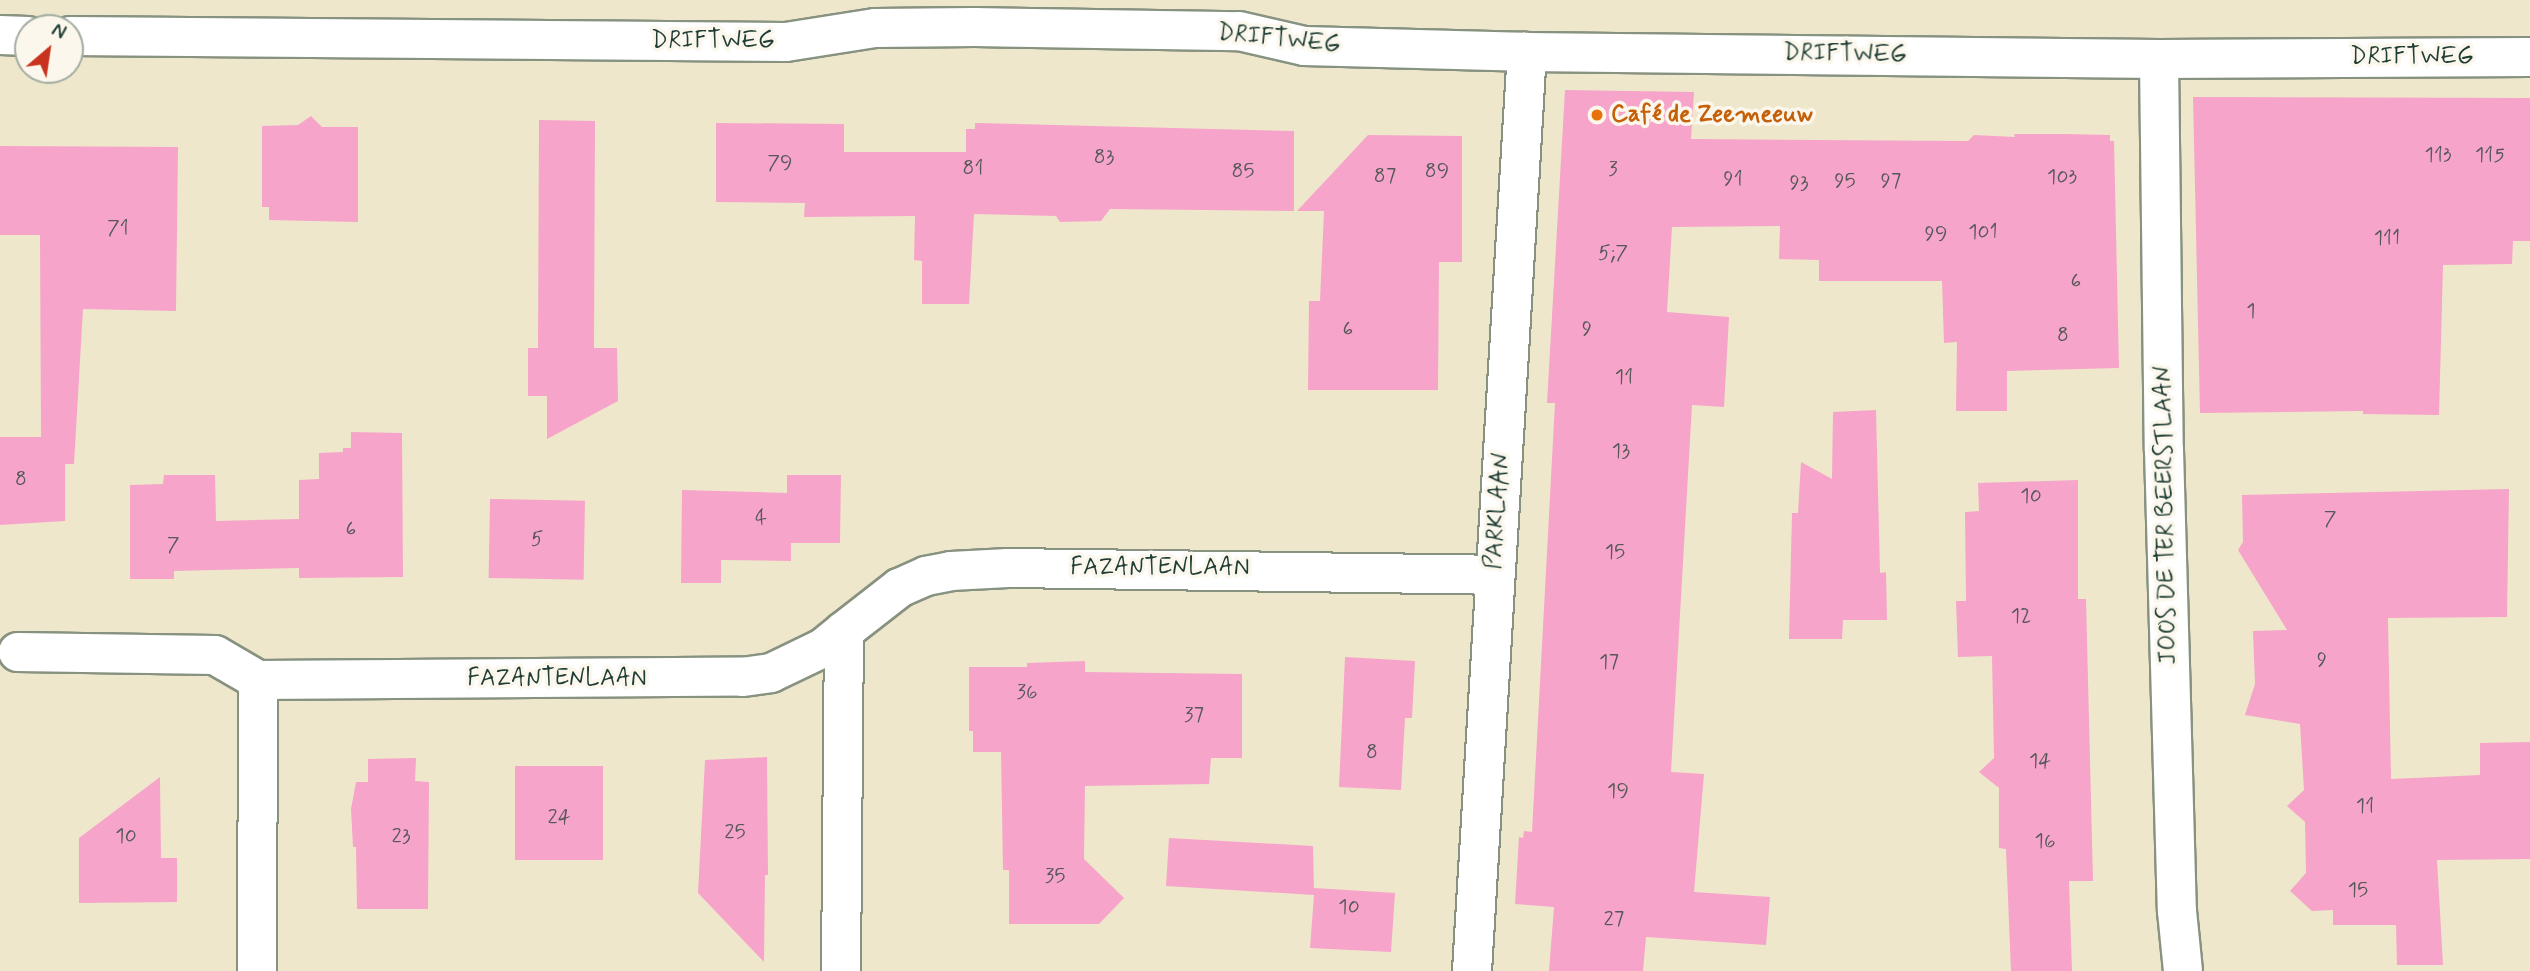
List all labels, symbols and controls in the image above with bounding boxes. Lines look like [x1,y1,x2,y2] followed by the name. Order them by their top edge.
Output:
[14,14,84,84] north arrow
[47,18,70,46] text: N
[1216,18,1342,60] street label: DRIFTWEG
[651,27,775,55] street label: DRIFTWEG
[1783,39,1907,69] street label: DRIFTWEG
[2350,43,2474,71] street label: DRIFTWEG
[1611,101,1808,129] place label: Café de Zeemeeuw
[1589,107,1605,123] marker: Café de Zeemeeuw
[2425,142,2451,168] house number: 113
[2475,142,2505,168] house number: 115
[1094,144,1114,170] house number: 83
[767,150,793,176] house number: 79
[963,155,983,181] house number: 81
[1608,156,1618,182] house number: 3
[1231,158,1255,184] house number: 85
[1425,158,1449,184] house number: 89
[1374,163,1396,189] house number: 87
[2047,164,2077,190] house number: 103
[1723,166,1743,192] house number: 91
[1834,168,1856,194] house number: 95
[1881,168,1901,194] house number: 97
[1789,170,1809,196] house number: 93
[107,215,129,241] house number: 71
[1968,219,1998,245] house number: 101
[1925,221,1947,247] house number: 99
[2374,225,2400,251] house number: 111
[1598,240,1628,266] house number: 5;7
[2071,268,2081,294] house number: 6
[2246,298,2256,324] house number: 1
[1343,316,1353,342] house number: 6
[1582,316,1592,342] house number: 9
[2057,322,2069,348] house number: 8
[1615,364,1633,390] house number: 11
[2149,368,2183,662] street label: JOOS DE TER BEERSTLAAN
[1612,438,1630,464] house number: 13
[1480,452,1516,570] street label: PARKLAAN
[15,466,27,492] house number: 8
[2020,483,2042,509] house number: 10
[755,505,767,531] house number: 4
[2324,506,2336,532] house number: 7
[346,516,356,542] house number: 6
[531,526,543,552] house number: 5
[167,532,179,558] house number: 7
[1605,539,1625,565] house number: 15
[1070,554,1250,582] street label: FAZANTENLAAN
[2011,603,2031,629] house number: 12
[2317,647,2327,673] house number: 9
[1599,649,1619,675] house number: 17
[467,665,647,693] street label: FAZANTENLAAN
[1016,679,1038,705] house number: 36
[1184,702,1204,728] house number: 37
[1366,739,1378,765] house number: 8
[2029,748,2051,774] house number: 14
[1607,778,1629,804] house number: 19
[2356,793,2374,819] house number: 11
[547,804,571,830] house number: 24
[724,819,746,845] house number: 25
[115,823,137,849] house number: 10
[391,823,411,849] house number: 23
[2035,828,2055,854] house number: 16
[1045,863,1065,889] house number: 35
[2348,877,2368,903] house number: 15
[1338,894,1360,920] house number: 10
[1604,906,1624,932] house number: 27

